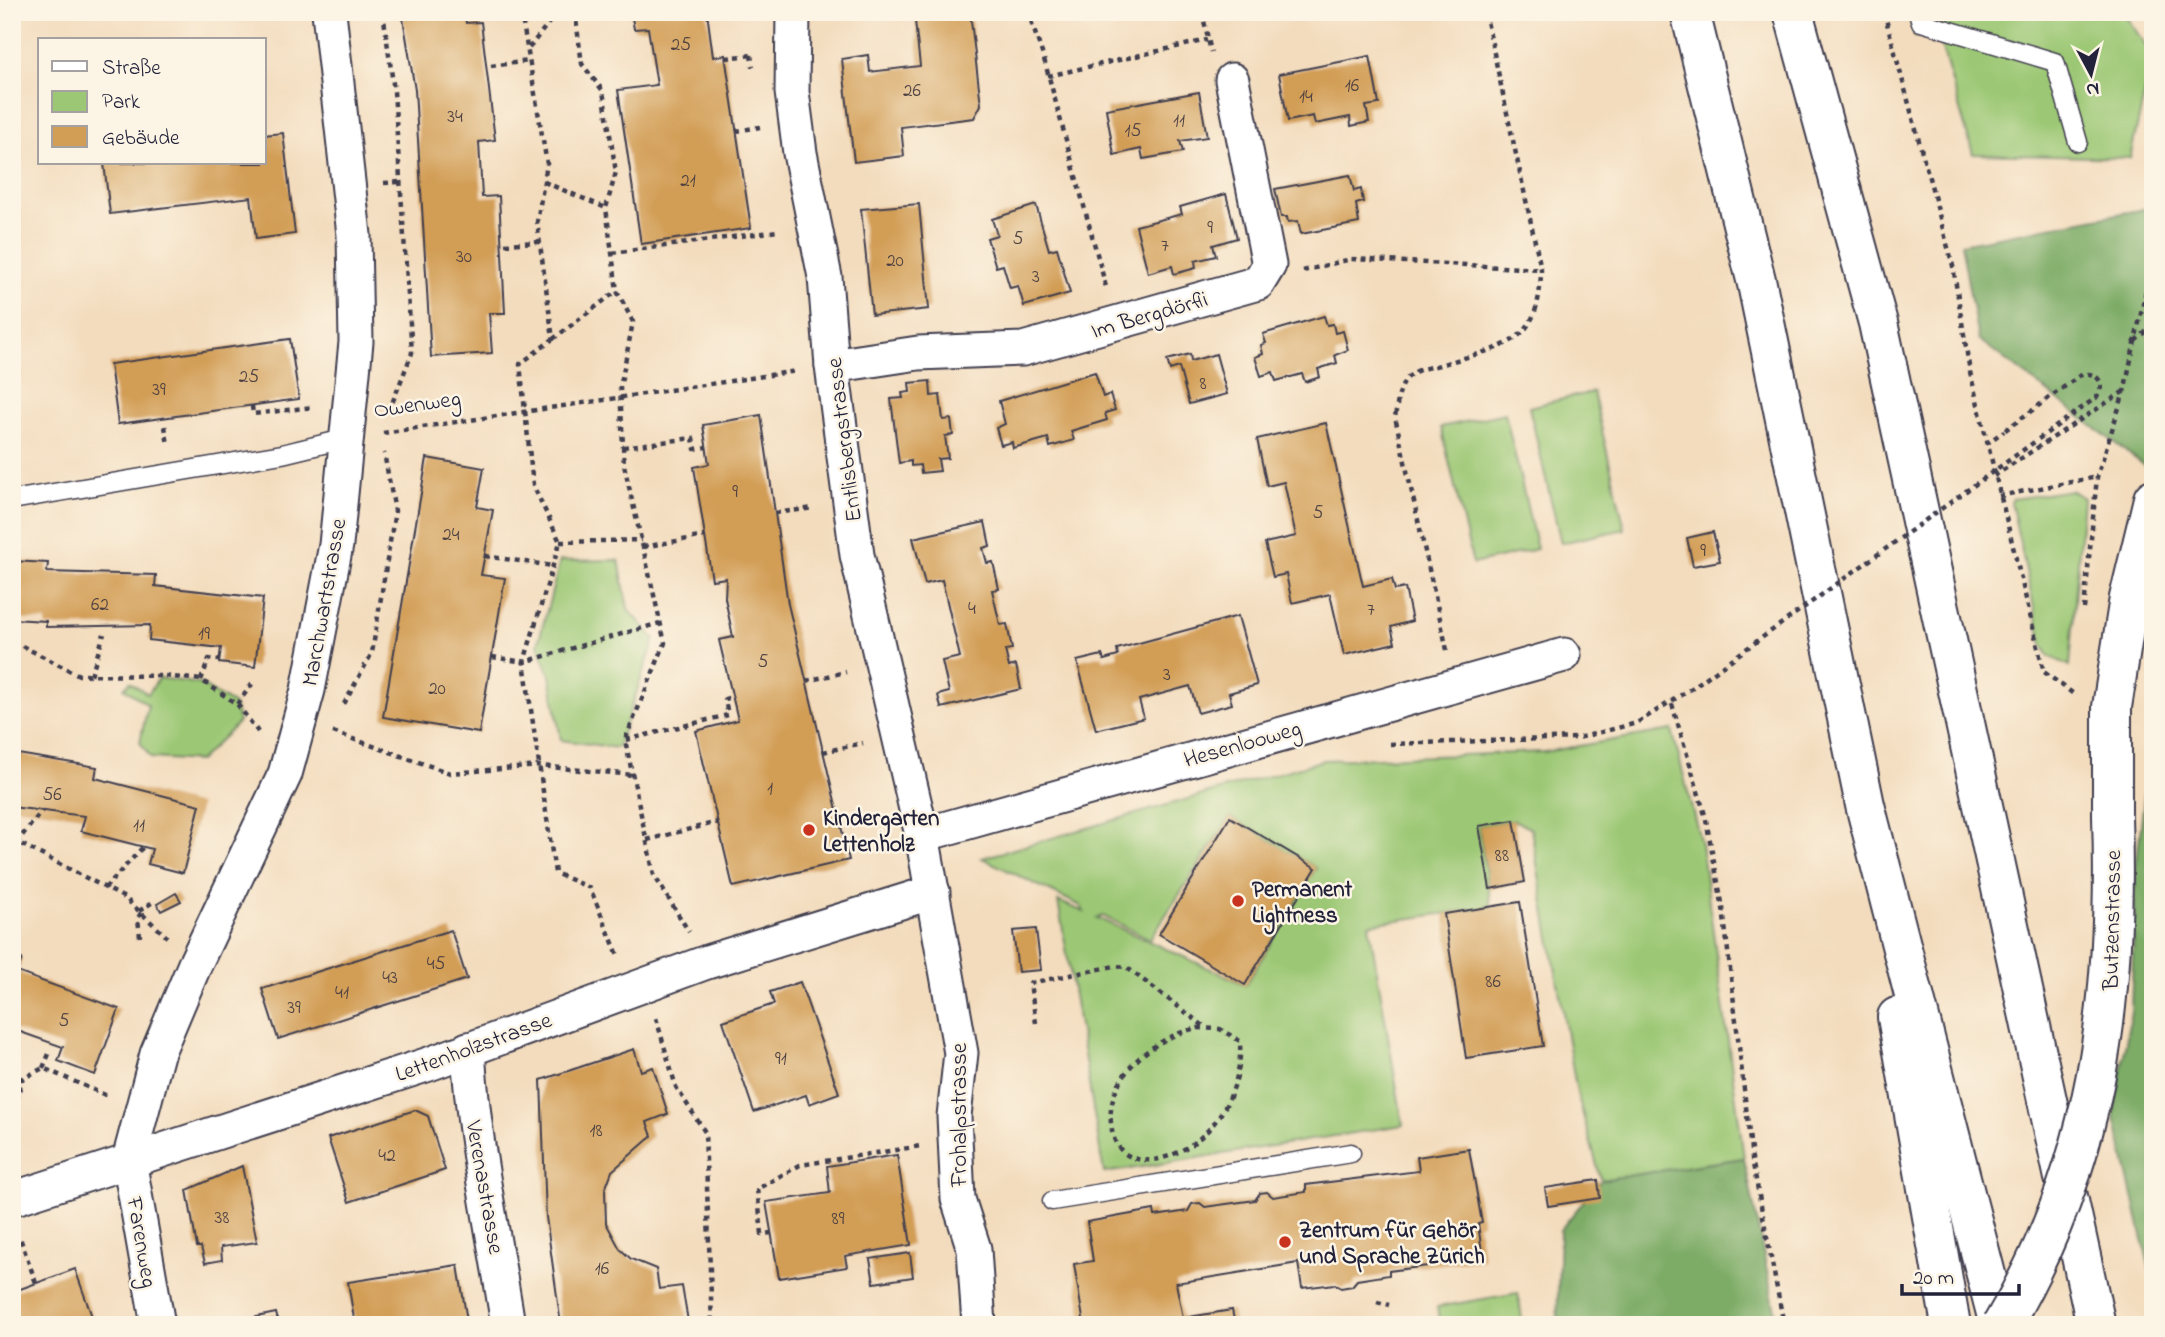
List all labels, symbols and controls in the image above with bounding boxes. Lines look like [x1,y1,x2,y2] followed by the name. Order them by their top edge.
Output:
[671,32,691,59] house number: 25
[38,38,266,164] legend
[2056,38,2126,108] north arrow
[102,54,161,84] text: Straße
[1345,73,1359,100] house number: 16
[2085,74,2101,103] text: N
[903,78,921,105] house number: 26
[1299,84,1313,111] house number: 14
[102,88,141,118] text: Park
[447,104,463,131] house number: 34
[1173,108,1185,135] house number: 11
[1125,118,1142,145] house number: 15
[102,124,180,154] text: Gebäude
[680,168,696,195] house number: 21
[1207,215,1213,242] house number: 9
[1013,226,1024,253] house number: 5
[1161,233,1169,260] house number: 7
[456,244,472,271] house number: 30
[886,248,904,275] house number: 20
[1032,264,1040,291] house number: 3
[1087,284,1212,350] street label: Im Bergdörfli
[819,355,873,524] street label: Entlisbergstrasse
[239,364,259,391] house number: 25
[1199,371,1207,398] house number: 8
[152,377,166,404] house number: 39
[372,383,463,429] street label: Owenweg
[732,479,738,506] house number: 9
[1313,500,1324,527] house number: 5
[294,515,357,689] street label: Marchwartstrasse
[442,522,460,549] house number: 24
[1700,538,1706,565] house number: 9
[91,592,109,619] house number: 62
[968,596,976,623] house number: 4
[1367,597,1375,624] house number: 7
[198,621,210,648] house number: 19
[758,649,769,676] house number: 5
[1163,662,1171,689] house number: 3
[428,676,446,703] house number: 20
[1180,713,1305,779] street label: Hesenlooweg
[767,776,773,803] house number: 1
[42,782,62,809] house number: 56
[823,803,939,862] place label: Kindergarten Lettenholz
[133,813,145,840] house number: 11
[801,822,817,838] marker: Kindergarten Lettenholz
[1495,843,1509,870] house number: 88
[2096,849,2131,991] street label: Butzenstrasse
[1252,874,1353,935] place label: Permanent Lightness
[1230,893,1246,909] marker: Permanent Lightness
[427,951,445,978] house number: 45
[382,965,398,992] house number: 43
[1485,969,1501,996] house number: 86
[335,980,349,1007] house number: 41
[287,995,301,1022] house number: 39
[391,1005,557,1092] street label: Lettenholzstrasse
[59,1008,70,1035] house number: 5
[944,1042,977,1188] street label: Frohalpstrasse
[775,1046,787,1073] house number: 91
[455,1117,512,1257] street label: Verenastrasse
[589,1118,603,1145] house number: 18
[378,1143,396,1170] house number: 42
[115,1193,165,1291] street label: Farenweg
[215,1205,229,1232] house number: 38
[832,1206,845,1233] house number: 89
[1299,1215,1485,1274] place label: Zentrum für Gehör und Sprache Zürich
[1277,1234,1293,1250] marker: Zentrum für Gehör und Sprache Zürich
[1902,1253,2020,1297] scale bar
[595,1256,609,1283] house number: 16
[1913,1264,1954,1294] text: 20 m

